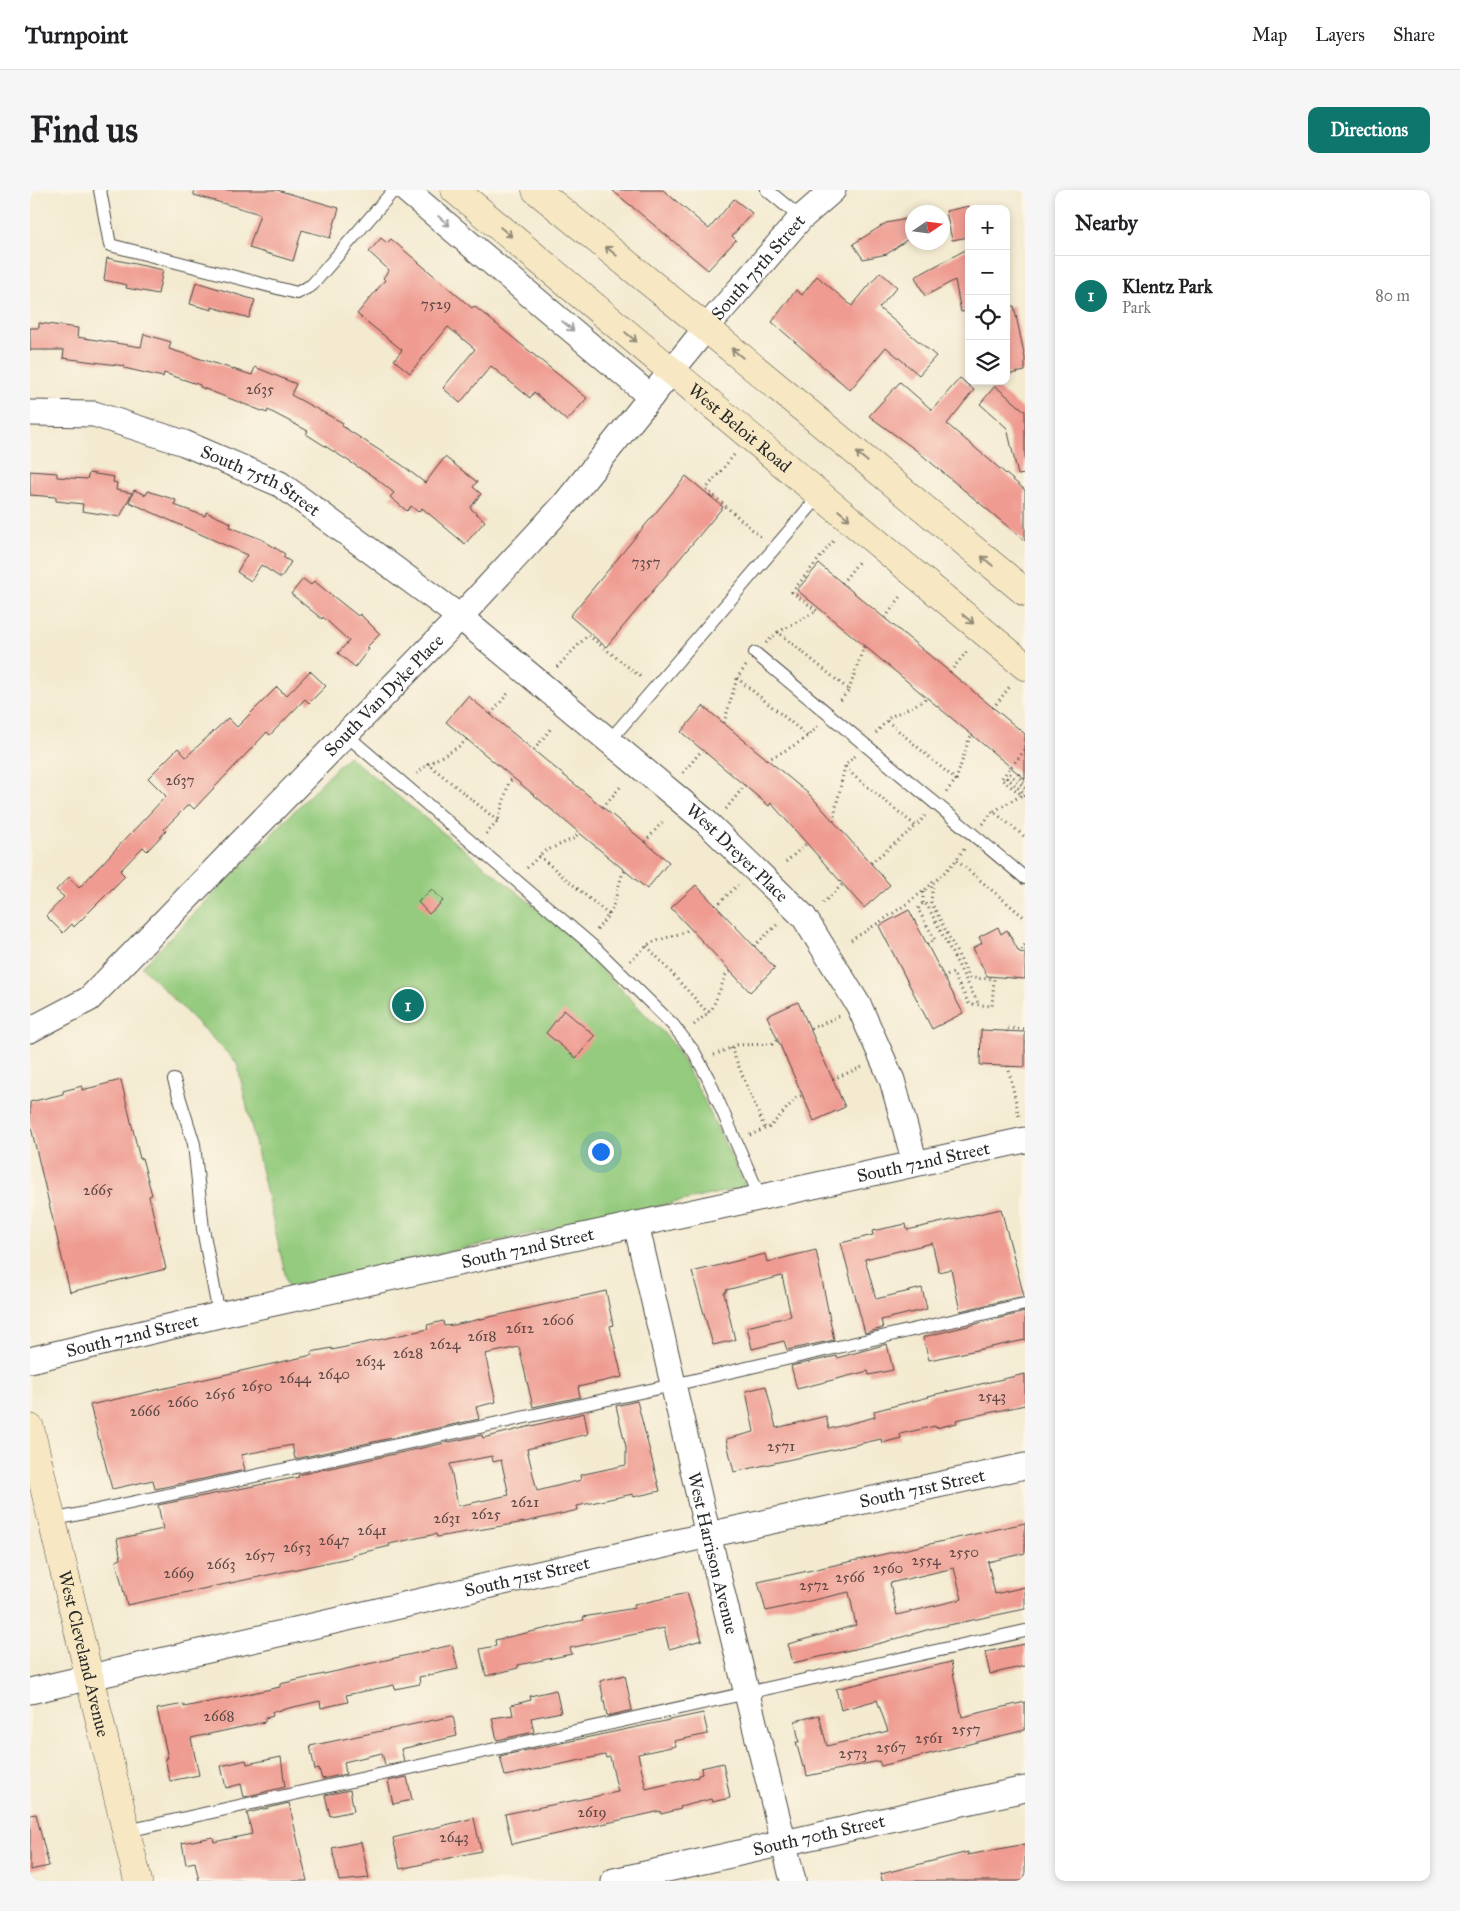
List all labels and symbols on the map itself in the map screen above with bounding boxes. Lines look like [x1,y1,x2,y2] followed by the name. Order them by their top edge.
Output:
[905,205,950,250] north arrow
[707,210,810,325] street label: South 75th Street
[437,216,450,227] one-way arrow
[499,227,512,238] one-way arrow
[605,245,618,256] one-way arrow
[421,295,451,313] house number: 7529
[561,321,574,332] one-way arrow
[624,331,637,342] one-way arrow
[731,348,744,359] one-way arrow
[684,378,796,477] street label: West Beloit Road
[246,380,274,398] house number: 2635
[197,440,325,521] street label: South 75th Street
[856,451,869,463] one-way arrow
[837,509,850,520] one-way arrow
[632,553,660,571] house number: 7357
[981,555,994,566] one-way arrow
[962,613,975,625] one-way arrow
[320,630,448,761] street label: South Van Dyke Place
[165,771,195,789] house number: 2637
[682,799,793,907] street label: West Dreyer Place
[392,986,424,1024] pin: 1
[855,1137,992,1187] street label: South 72nd Street
[588,1139,614,1165] your location
[83,1181,113,1199] house number: 2665
[459,1223,597,1273] street label: South 72nd Street
[64,1309,201,1362] street label: South 72nd Street
[542,1311,575,1329] house number: 2606
[506,1319,535,1337] house number: 2612
[468,1327,496,1345] house number: 2618
[430,1335,461,1353] house number: 2624
[393,1344,423,1362] house number: 2628
[355,1352,385,1370] house number: 2634
[318,1365,350,1383] house number: 2640
[279,1369,312,1387] house number: 2644
[242,1377,272,1395] house number: 2650
[205,1385,236,1403] house number: 2656
[978,1387,1006,1405] house number: 2543
[167,1393,199,1411] house number: 2660
[130,1402,162,1420] house number: 2666
[767,1437,795,1455] house number: 2571
[857,1464,988,1513] street label: South 71st Street
[683,1470,743,1636] street label: West Harrison Avenue
[511,1493,539,1511] house number: 2621
[471,1505,501,1523] house number: 2625
[433,1509,461,1527] house number: 2631
[357,1521,387,1539] house number: 2641
[319,1531,349,1549] house number: 2647
[283,1538,311,1556] house number: 2653
[949,1543,979,1561] house number: 2550
[245,1546,275,1564] house number: 2657
[462,1551,592,1602] street label: South 71st Street
[911,1551,941,1569] house number: 2554
[207,1555,235,1573] house number: 2663
[873,1559,903,1577] house number: 2560
[164,1564,194,1582] house number: 2669
[53,1568,114,1739] street label: West Cleveland Avenue
[835,1568,866,1586] house number: 2566
[799,1576,829,1594] house number: 2572
[204,1707,234,1725] house number: 2668
[951,1720,981,1738] house number: 2557
[915,1729,943,1747] house number: 2561
[876,1738,906,1756] house number: 2567
[839,1744,867,1762] house number: 2573
[578,1803,606,1821] house number: 2619
[751,1810,888,1861] street label: South 70th Street
[439,1828,469,1846] house number: 2643

